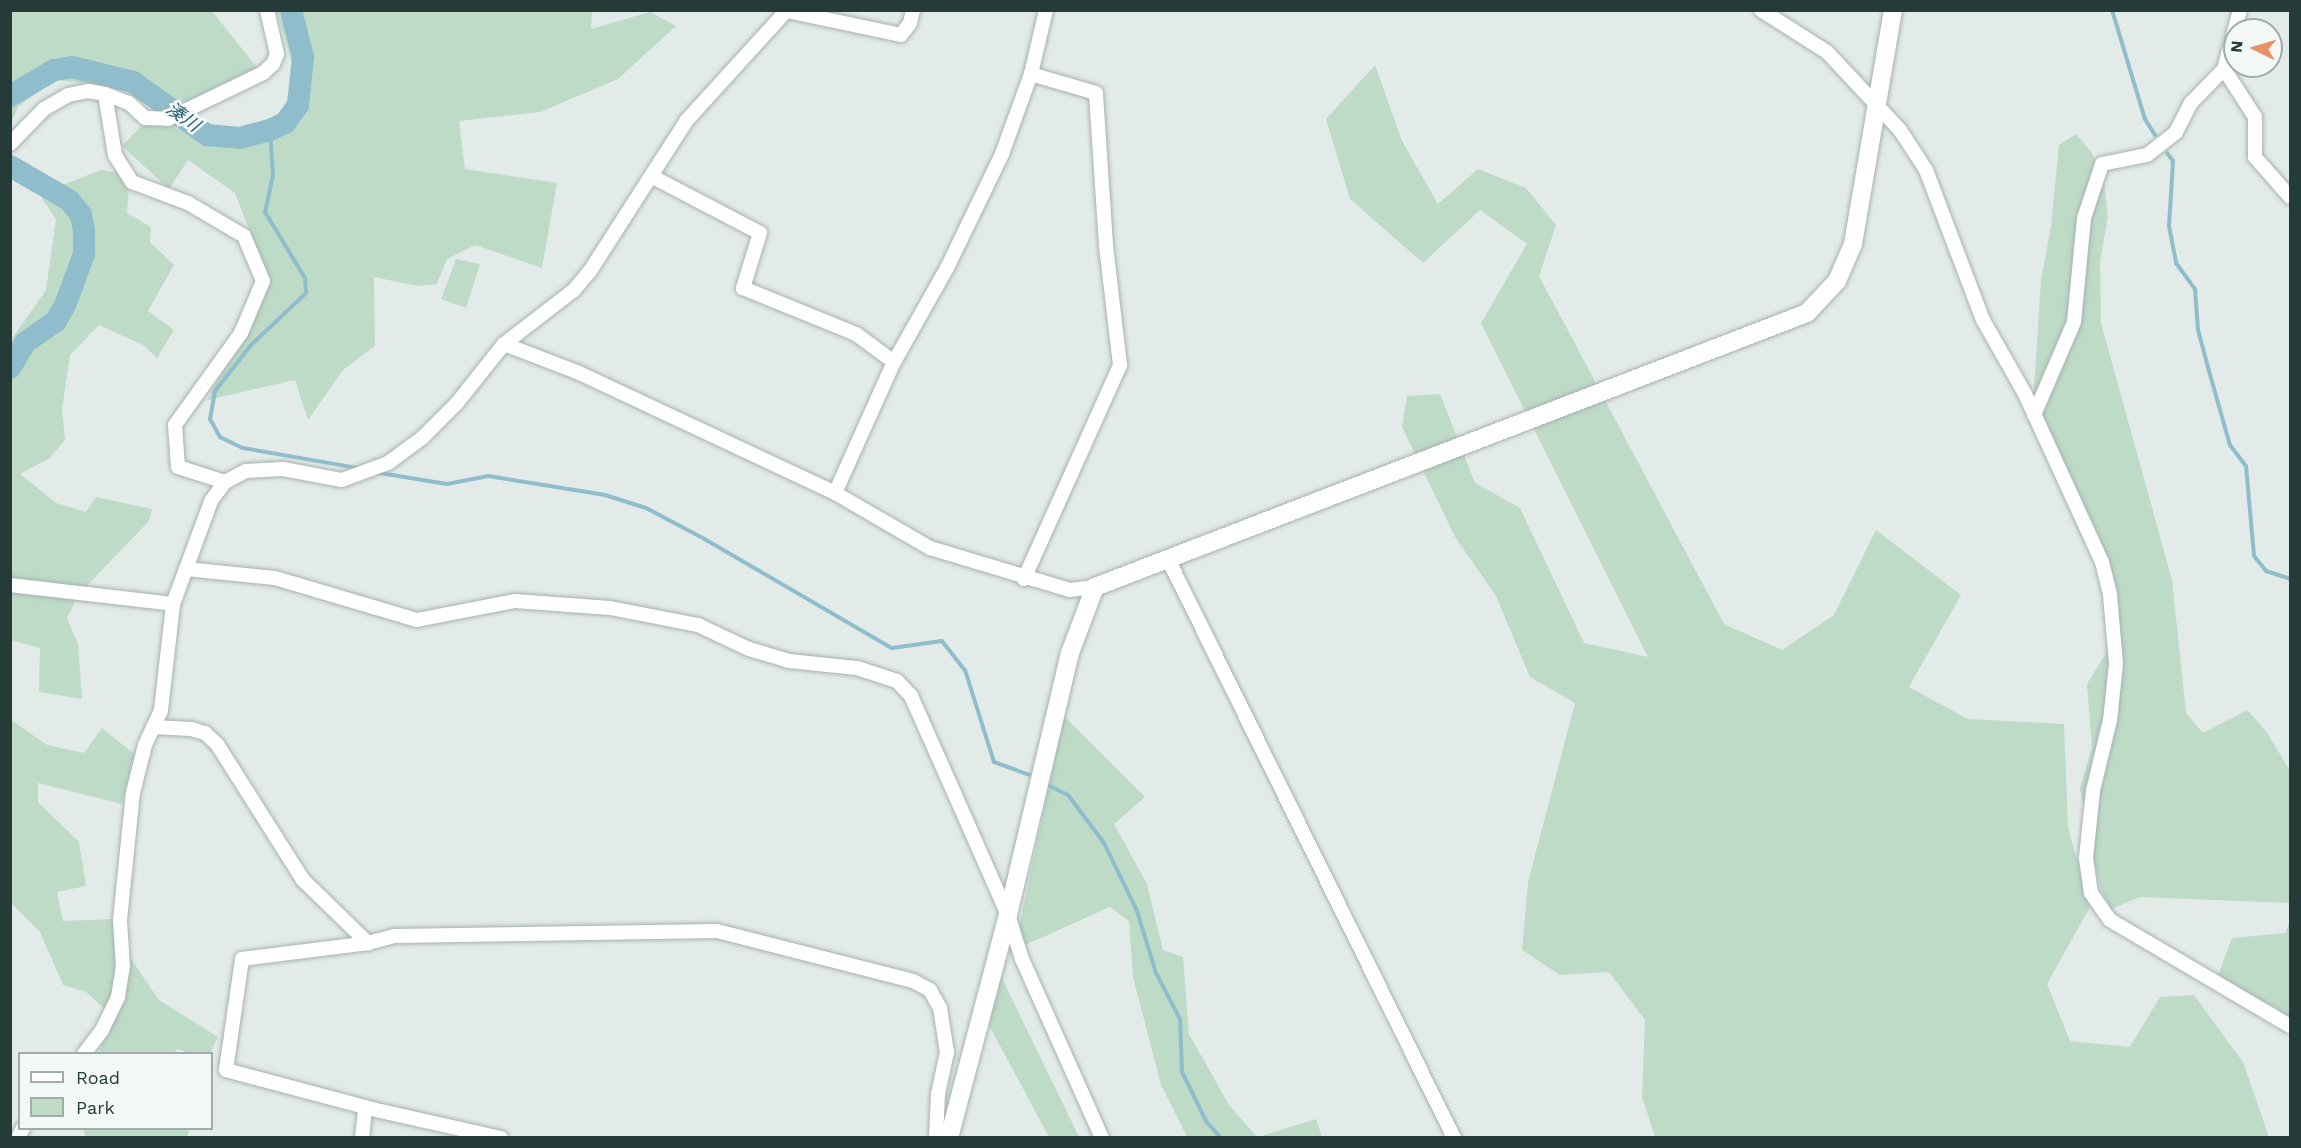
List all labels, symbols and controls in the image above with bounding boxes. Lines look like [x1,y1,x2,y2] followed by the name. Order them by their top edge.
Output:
[2223,18,2283,78] north arrow
[2227,40,2247,53] text: N
[162,98,204,136] water label: 湊川
[18,1052,213,1130] legend
[76,1067,120,1088] text: Road
[76,1097,115,1118] text: Park

